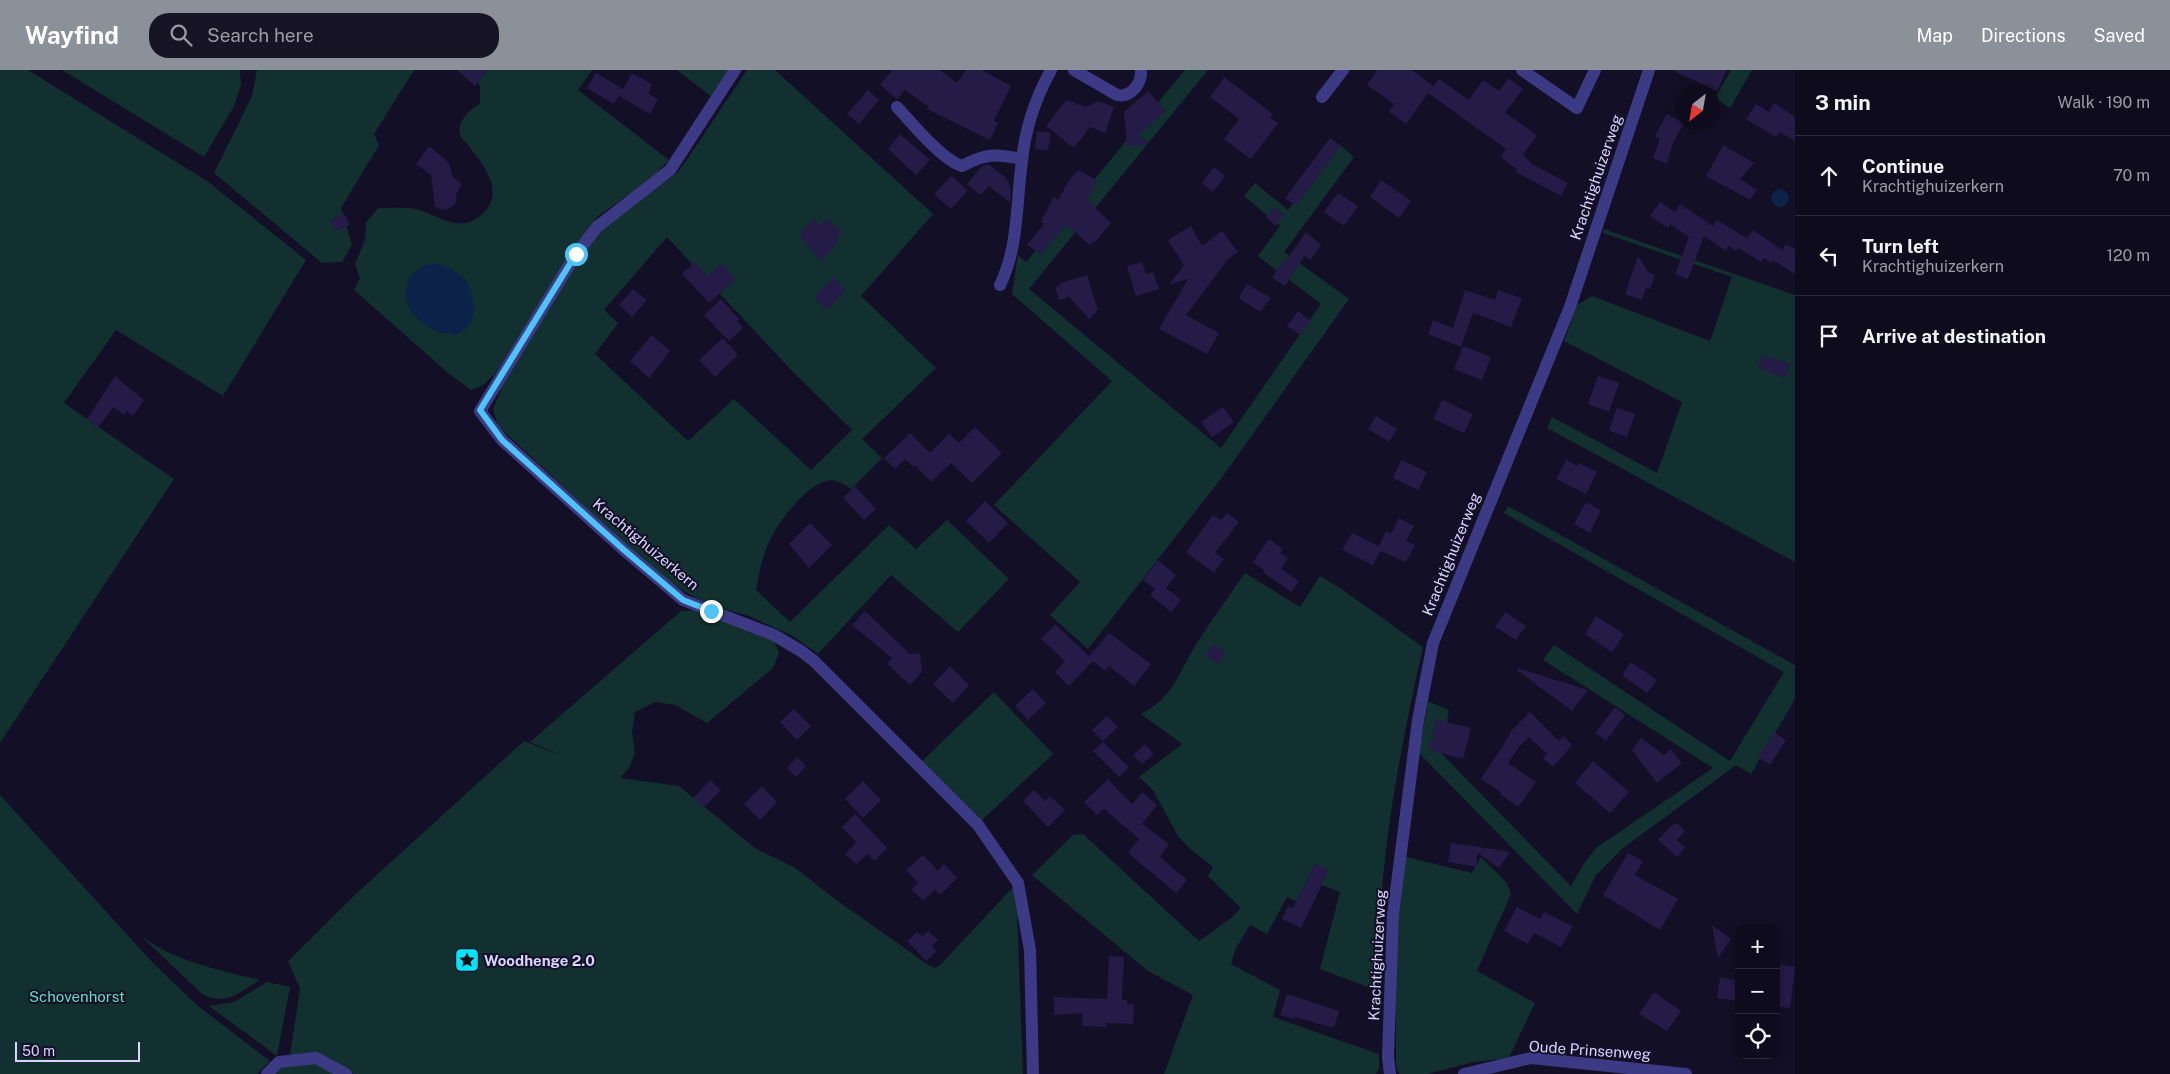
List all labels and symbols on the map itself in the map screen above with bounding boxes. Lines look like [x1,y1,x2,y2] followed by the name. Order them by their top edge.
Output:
[1675,85,1720,130] north arrow
[1567,112,1625,242] street label: Krachtighuizerweg
[565,243,588,266] route start
[1418,490,1484,618] street label: Krachtighuizerweg
[590,495,702,593] street label: Krachtighuizerkern
[700,600,723,623] route end
[1365,889,1389,1021] street label: Krachtighuizerweg
[454,947,480,973] place icon: Woodhenge 2.0
[484,952,595,969] place label: Woodhenge 2.0
[29,988,125,1005] park label: Schovenhorst
[1528,1037,1652,1063] street label: Oude Prinsenweg
[15,1039,140,1062] scale bar

